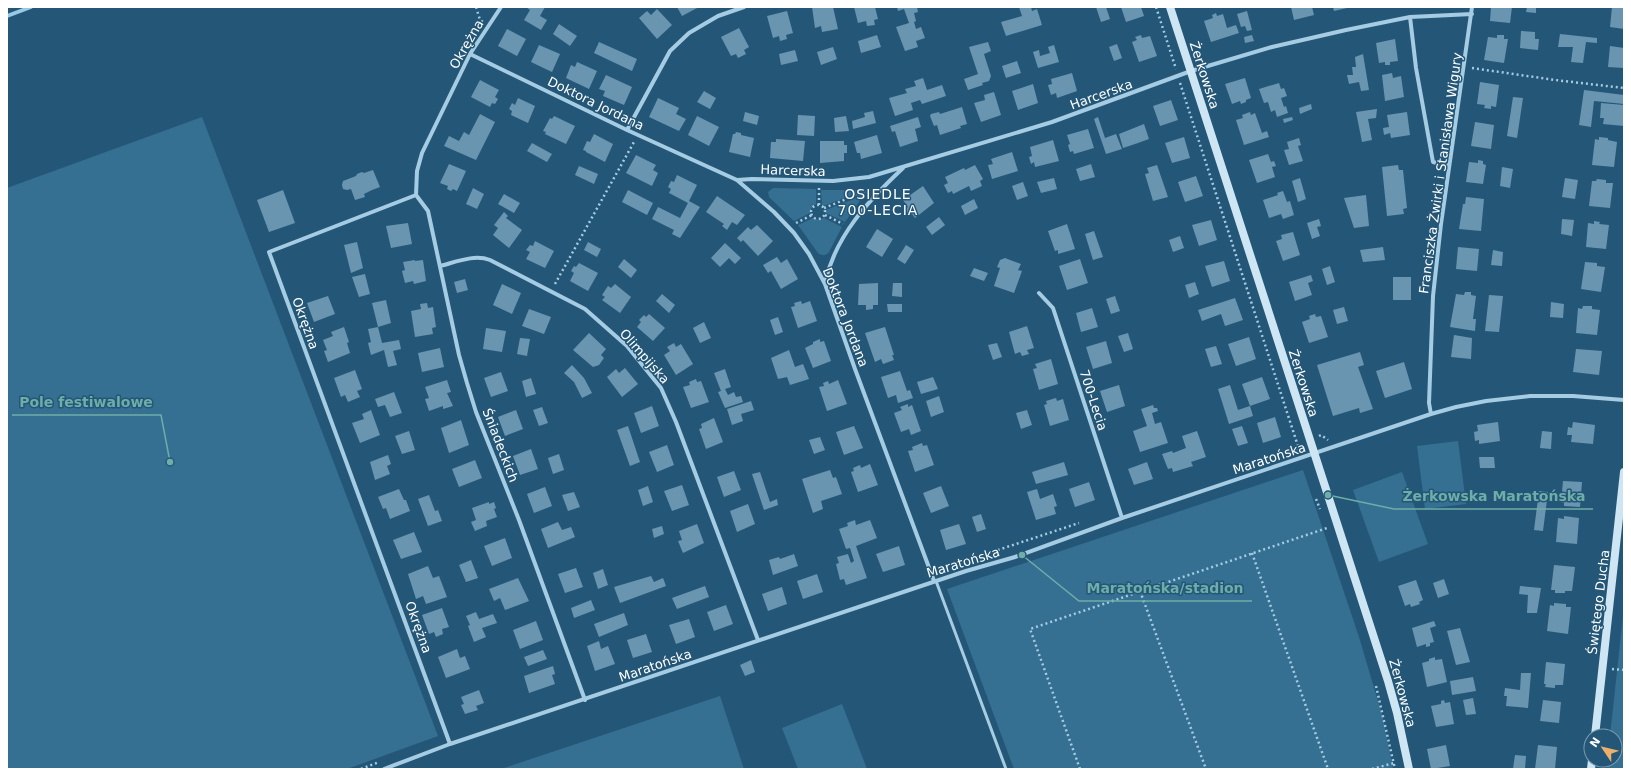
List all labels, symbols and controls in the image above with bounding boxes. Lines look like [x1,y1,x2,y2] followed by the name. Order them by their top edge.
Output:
[446,17,486,71] street label: Okrężna
[1187,40,1222,111] street label: Żerkowska
[1416,51,1465,295] street label: Franciszka Żwirki i Stanisława Wigury
[545,74,646,133] street label: Doktora Jordana
[1068,76,1134,113] street label: Harcerska
[760,162,826,179] street label: Harcerska
[838,186,918,218] district label: OSIEDLE 700-LECIA
[820,265,871,369] street label: Doktora Jordana
[289,295,322,351] street label: Okrężna
[617,326,672,387] street label: Olimpijska
[1286,348,1321,419] street label: Żerkowska
[1077,368,1110,433] street label: 700-Lecia
[12,389,161,415] callout: Pole festiwalowe
[19,394,153,410] text: Pole festiwalowe
[480,406,522,484] street label: Śniadeckich
[1231,440,1308,477] street label: Maratońska
[1394,483,1593,509] callout: Żerkowska Maratońska
[1402,488,1586,504] text: Żerkowska Maratońska
[925,544,1002,581] street label: Maratońska
[1585,549,1612,655] street label: Świętego Ducha
[1079,575,1252,601] callout: Maratońska/stadion
[1086,580,1244,596] text: Maratońska/stadion
[402,599,435,655] street label: Okrężna
[617,646,693,685] street label: Maratońska
[1386,657,1419,729] street label: Żerkowska
[1583,728,1623,768] north arrow
[1587,735,1603,750] text: N

